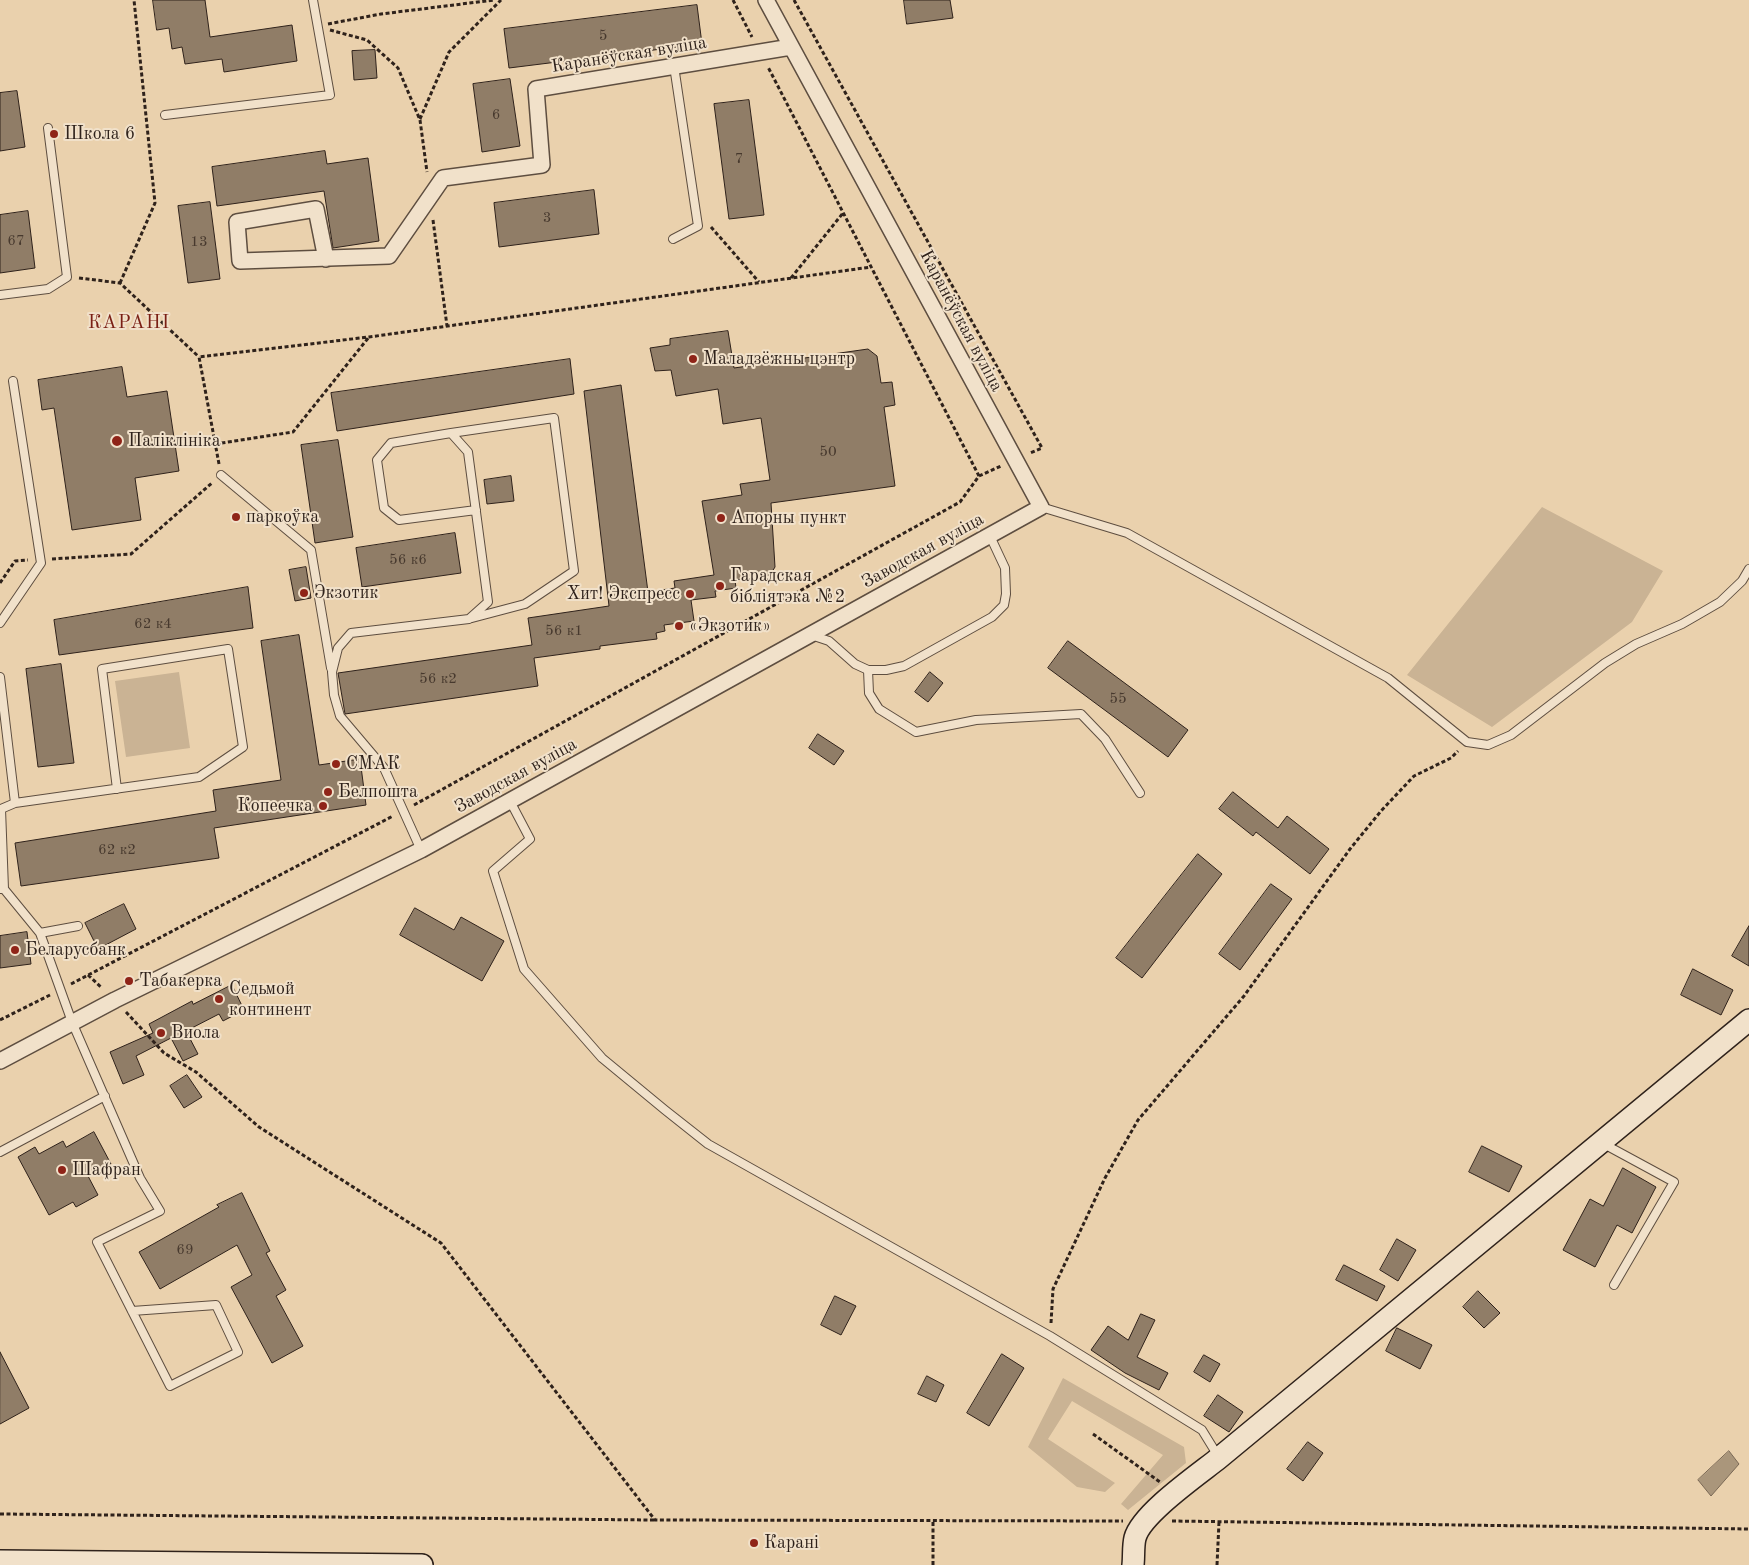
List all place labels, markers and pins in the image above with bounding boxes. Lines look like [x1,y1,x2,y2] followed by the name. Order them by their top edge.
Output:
[64,123,135,145] place label: Школа 6
[48,128,60,140] marker: Школа 6
[703,348,855,370] place label: Маладзёжны цэнтр
[687,353,699,365] marker: Маладзёжны цэнтр
[128,430,221,452] place label: Паліклініка
[110,434,124,448] marker: Паліклініка
[246,506,319,528] place label: паркоўка
[731,507,846,529] place label: Апорны пункт
[230,511,242,523] marker: паркоўка
[715,512,727,524] marker: Апорны пункт
[730,565,845,608] place label: Гарадская бібліятэка №2
[714,580,726,592] marker: Гарадская бібліятэка №2
[314,582,379,604] place label: Экзотик
[567,583,680,605] place label: Хит! Экспресс
[298,587,310,599] marker: Экзотик
[684,588,696,600] marker: Хит! Экспресс
[689,615,771,637] place label: «Экзотик»
[673,620,685,632] marker: «Экзотик»
[346,753,400,775] place label: СМАК
[330,758,342,770] marker: СМАК
[338,781,418,803] place label: Белпошта
[322,786,334,798] marker: Белпошта
[238,795,313,817] place label: Копеечка
[317,800,329,812] marker: Копеечка
[25,939,126,961] place label: Беларусбанк
[9,944,21,956] marker: Беларусбанк
[139,970,222,992] place label: Табакерка
[123,975,135,987] marker: Табакерка
[229,978,312,1021] place label: Седьмой континент
[213,993,225,1005] marker: Седьмой континент
[171,1022,220,1044] place label: Виола
[155,1027,167,1039] marker: Виола
[72,1159,141,1181] place label: Шафран
[56,1164,68,1176] marker: Шафран
[764,1532,819,1554] place label: Карані
[748,1537,760,1549] marker: Карані

